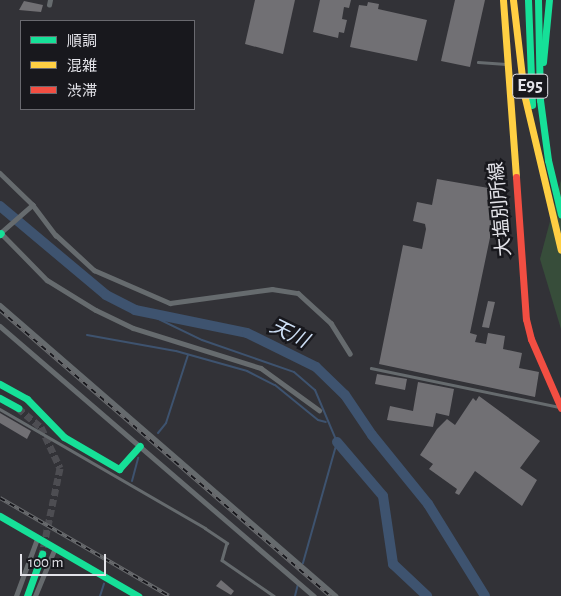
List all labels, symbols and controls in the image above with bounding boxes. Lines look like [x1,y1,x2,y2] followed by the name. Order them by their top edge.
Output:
[20,20,195,110] legend
[67,34,97,49] text: 順調
[67,59,97,74] text: 混雑
[511,70,549,102] road number: E95
[67,84,97,99] text: 渋滞
[486,161,516,257] street label: 大塩別所線
[266,314,312,354] water label: 天川
[22,544,109,576] scale bar
[28,555,63,570] text: 100 m

